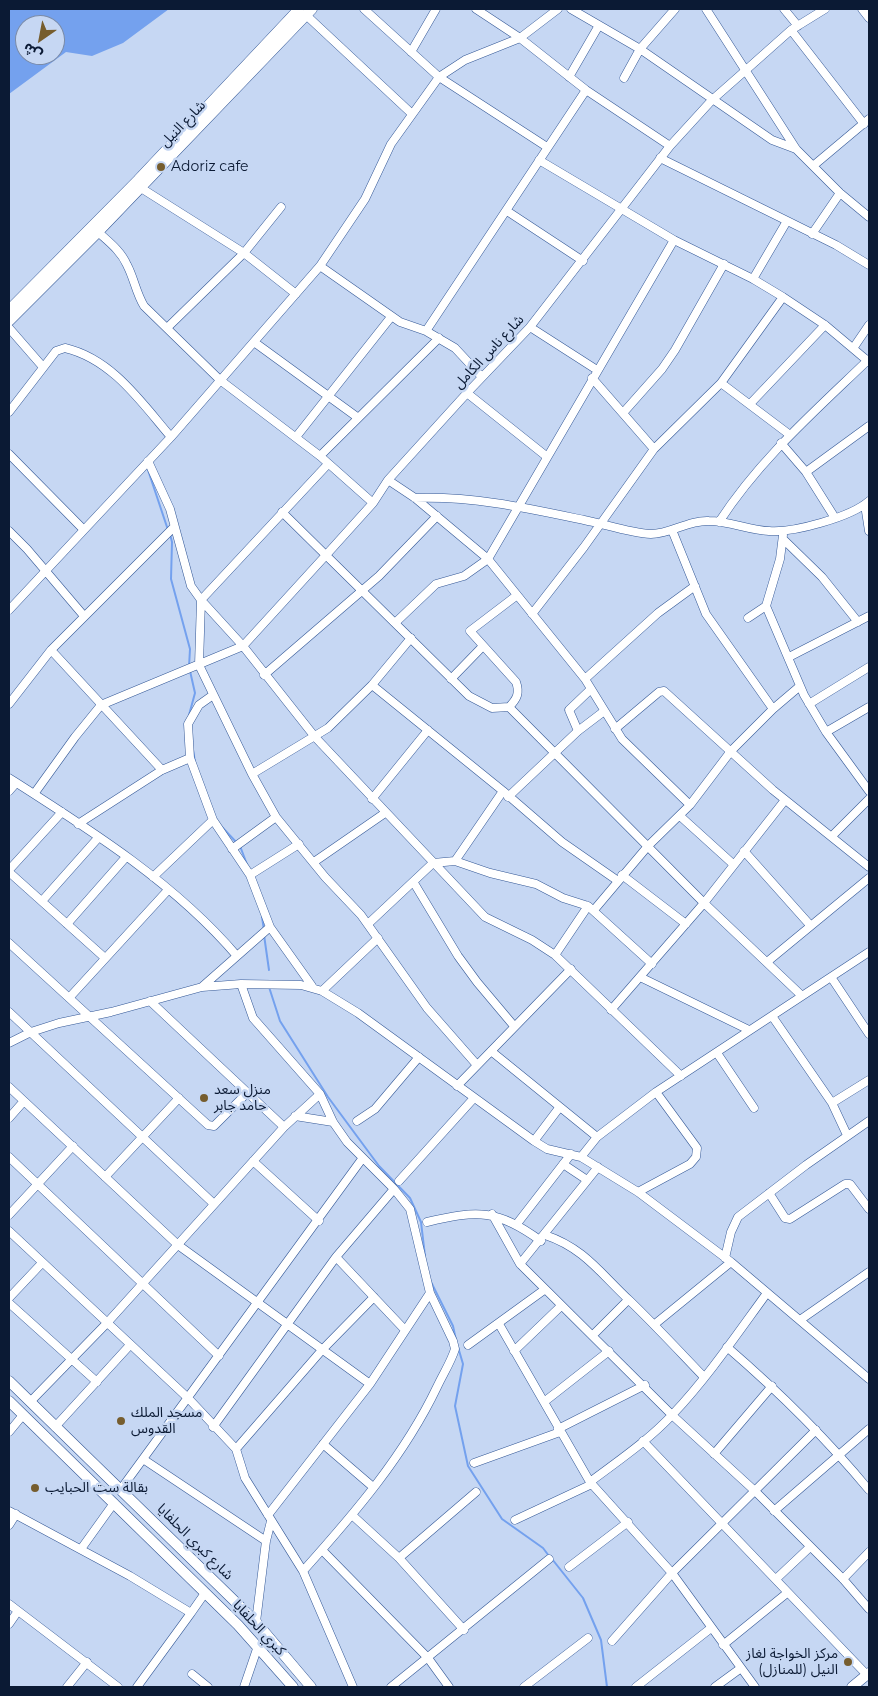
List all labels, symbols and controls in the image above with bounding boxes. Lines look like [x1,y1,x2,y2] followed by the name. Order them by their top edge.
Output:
[15,15,65,65] north arrow
[19,39,45,65] text: ش
[157,97,209,151] street label: شارع النيل
[171,159,249,175] place label: Adoriz cafe
[155,161,167,173] marker: Adoriz cafe
[450,311,528,393] street label: شارع ناس الكامل
[214,1082,271,1114] place label: منزل سعد حامد جابر
[198,1092,210,1104] marker: منزل سعد حامد جابر
[131,1405,202,1438] place label: مسجد الملك القدوس
[115,1415,127,1427] marker: مسجد الملك القدوس
[45,1480,148,1496] place label: بقالة ست الحبايب
[29,1482,41,1494] marker: بقالة ست الحبايب
[153,1500,237,1584] street label: شارع كبري الحلفايا
[229,1597,289,1659] street label: كبري الحلفايا
[746,1646,838,1678] place label: مركز الخواجة لغاز النيل (للمنازل)
[842,1656,854,1668] marker: مركز الخواجة لغاز النيل (للمنازل)

